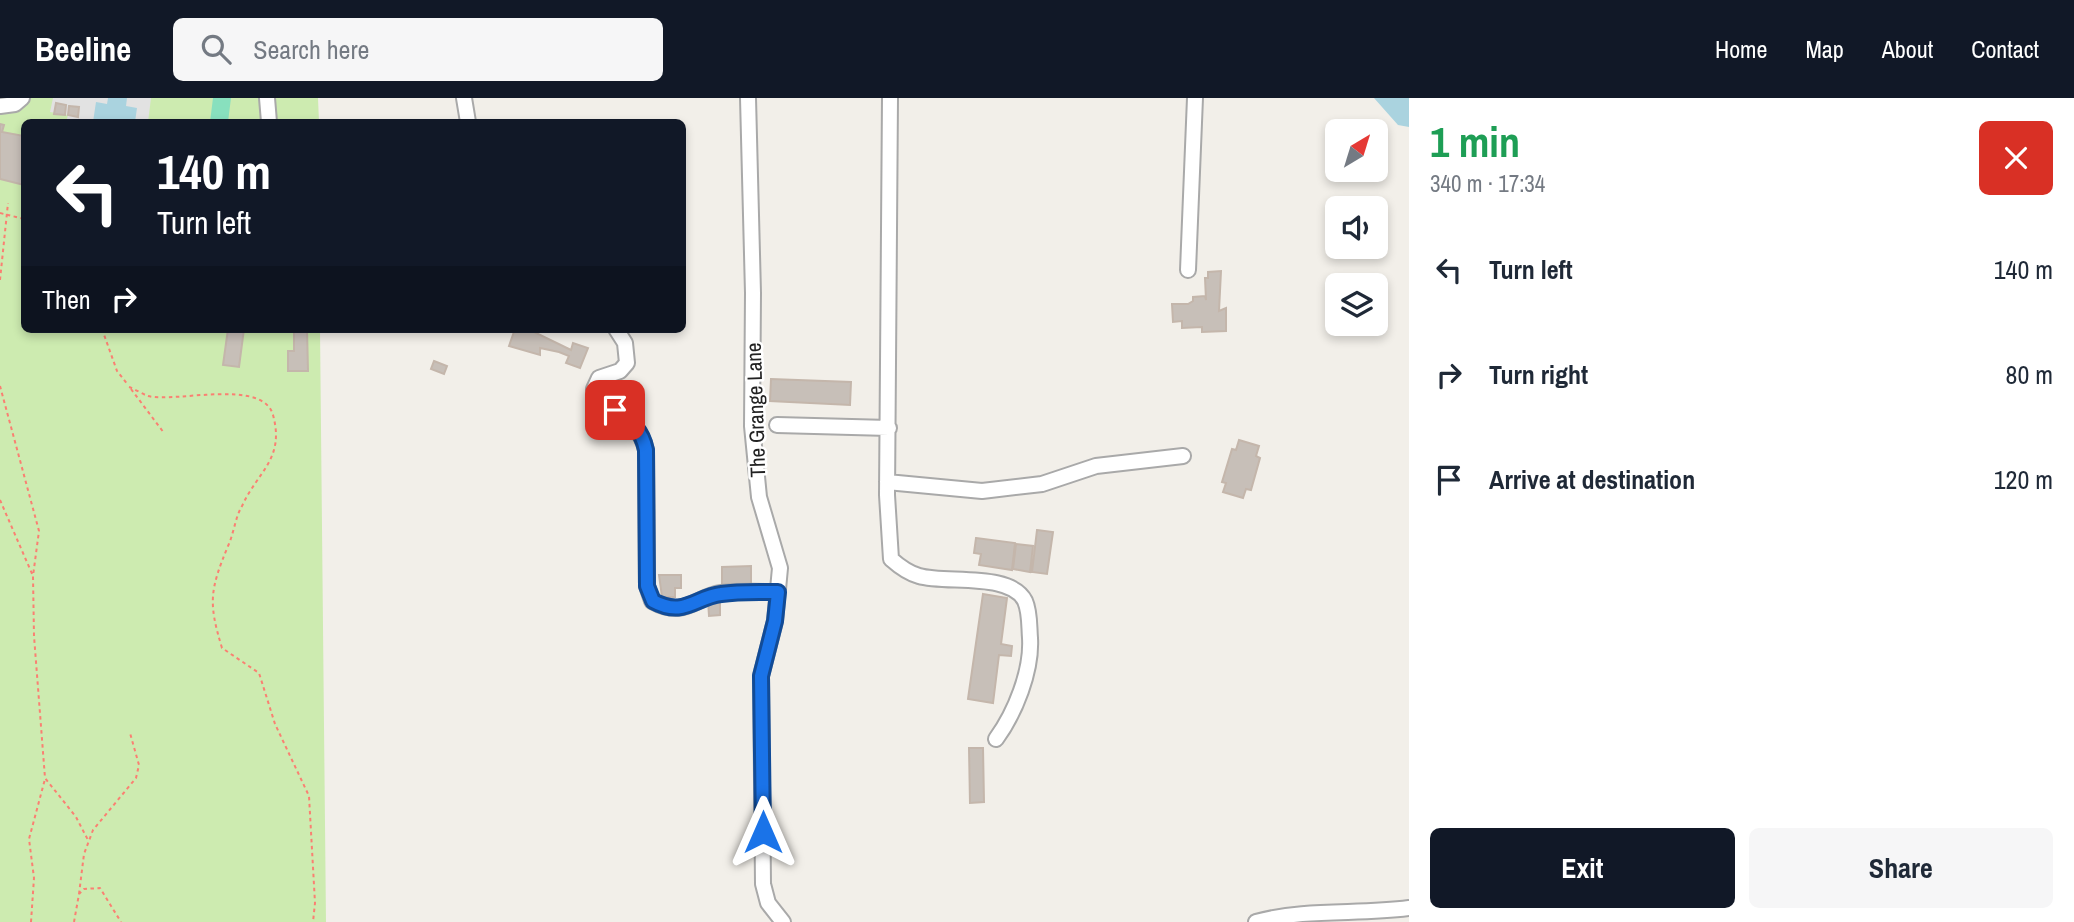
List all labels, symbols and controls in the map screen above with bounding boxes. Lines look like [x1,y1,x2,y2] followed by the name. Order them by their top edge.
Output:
[173,18,663,81] search box
[35,27,131,71] text: Beeline
[197,30,235,68] icon: search
[253,32,369,67] text: Search here
[1715,33,1767,65] text: Home
[1805,33,1844,65] text: Map
[1882,33,1933,65] text: About
[1971,33,2039,65] text: Contact
[1430,114,1520,170] text: 1 min
[1325,119,1388,182] north arrow
[1325,119,1388,336] map controls
[1979,121,2053,195] button: close
[157,138,271,204] text: 140 m
[42,147,133,238] icon: left
[1430,168,1545,199] text: 340 m · 17:34
[1325,196,1388,259] button: sound
[157,201,251,244] text: Turn left
[1430,251,1468,289] icon: left
[1489,252,1573,287] text: Turn left
[1994,252,2053,287] text: 140 m
[1325,273,1388,336] button: layers
[105,280,143,318] icon: right
[42,282,91,317] text: Then
[739,342,772,478] street label: The Grange Lane
[1430,356,1468,394] icon: right
[1489,357,1588,392] text: Turn right
[2006,357,2053,392] text: 80 m
[585,380,645,440] pin
[596,391,634,429] icon: arrive
[1430,461,1468,499] icon: arrive
[1489,462,1695,497] text: Arrive at destination
[1994,462,2053,497] text: 120 m
[726,795,800,869] position arrow
[1430,828,1735,908] button: Exit
[1749,828,2053,908] button: Share

